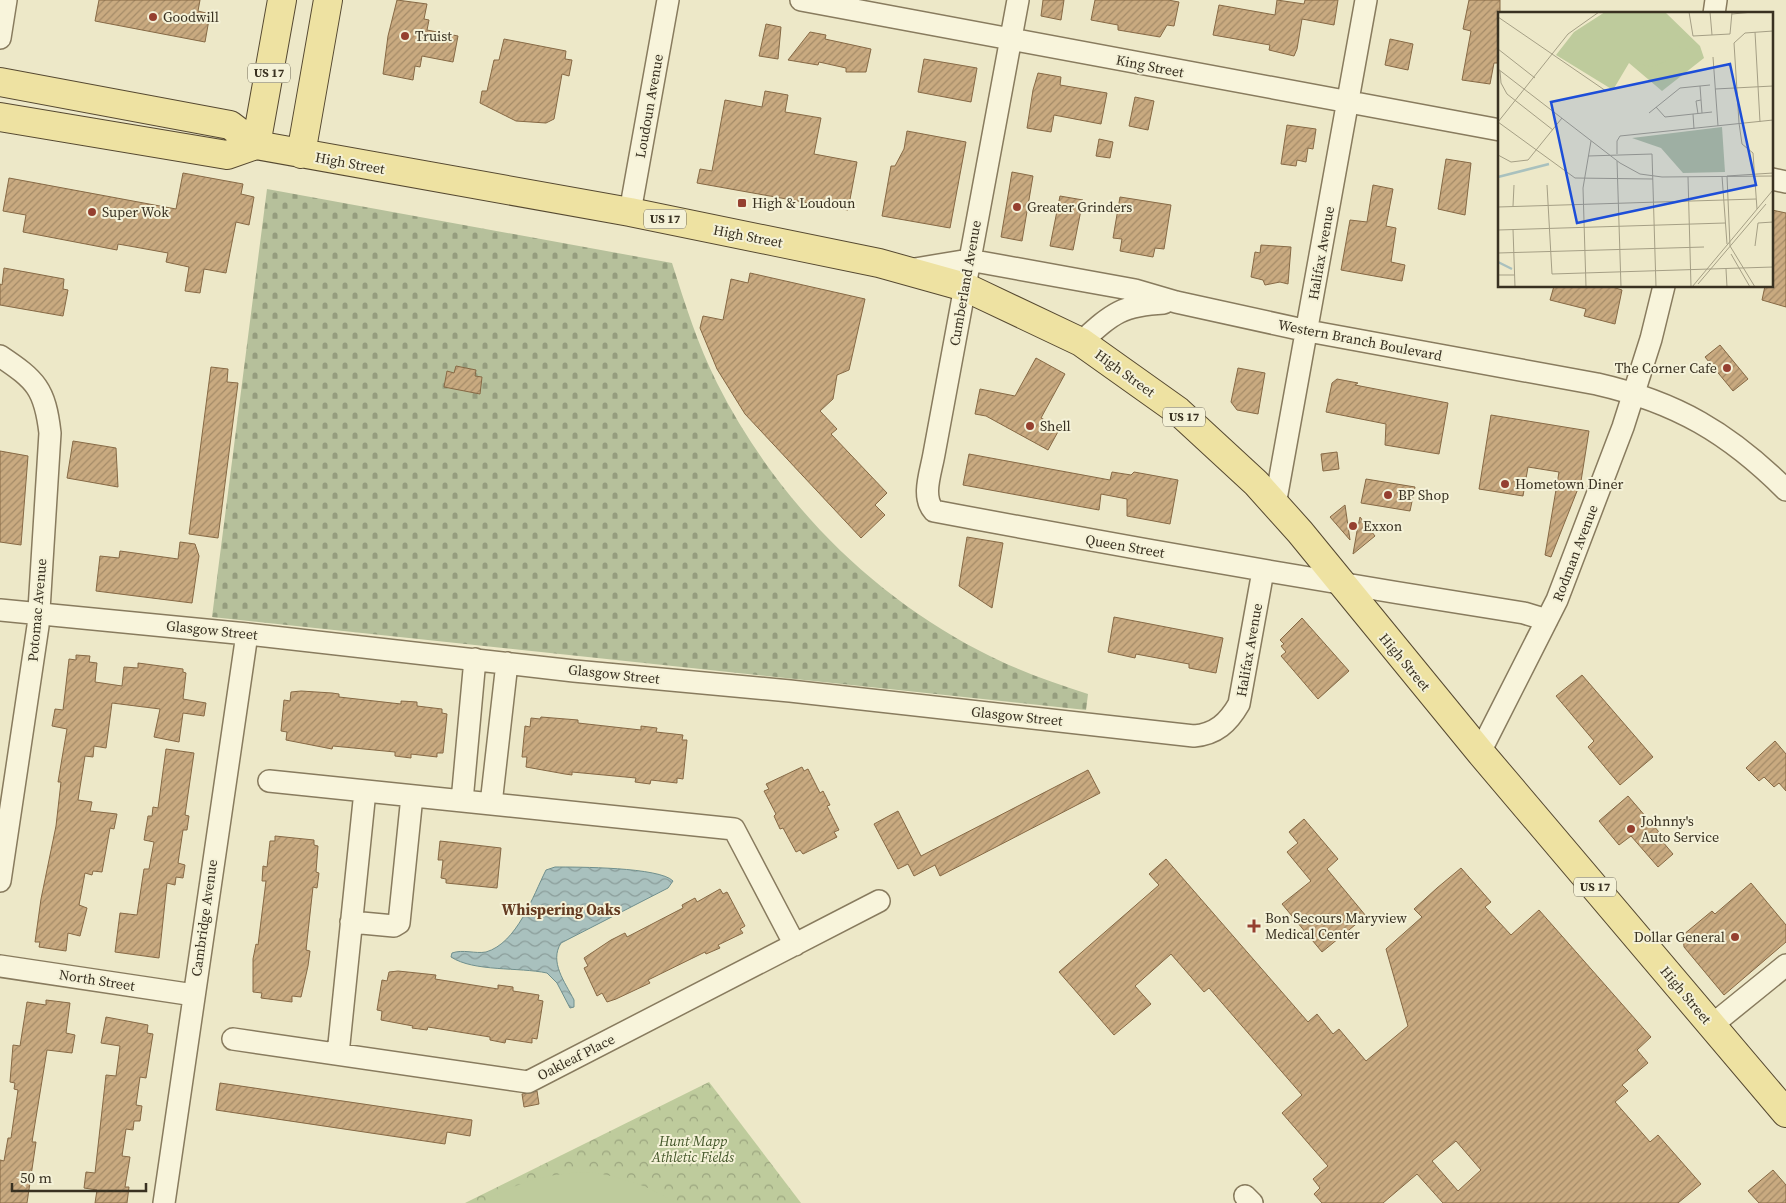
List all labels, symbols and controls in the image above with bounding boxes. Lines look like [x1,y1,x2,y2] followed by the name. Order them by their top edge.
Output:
[163,7,219,27] place label: Goodwill
[147,11,159,23] marker: Goodwill
[1498,12,1774,288] inset map
[415,26,452,46] place label: Truist
[399,30,411,42] marker: Truist
[1114,50,1186,82] street label: King Street
[630,52,668,160] street label: Loudoun Avenue
[248,64,290,82] road number: US 17
[314,147,387,179] street label: High Street
[752,193,856,213] place label: High & Loudoun
[736,197,748,209] marker: High & Loudoun
[1027,197,1132,217] place label: Greater Grinders
[1011,201,1023,213] marker: Greater Grinders
[102,202,169,222] place label: Super Wok
[1303,205,1339,301] street label: Halifax Avenue
[86,206,98,218] marker: Super Wok
[644,210,686,228] road number: US 17
[712,219,785,253] street label: High Street
[944,219,986,347] street label: Cumberland Avenue
[1276,314,1444,366] street label: Western Branch Boulevard
[1091,344,1160,402] street label: High Street
[1615,358,1717,378] place label: The Corner Cafe
[1721,362,1733,374] marker: The Corner Cafe
[1163,408,1205,427] road number: US 17
[1040,416,1071,436] place label: Shell
[1024,420,1036,432] marker: Shell
[1515,474,1624,494] place label: Hometown Diner
[1499,478,1511,490] marker: Hometown Diner
[1398,485,1449,505] place label: BP Shop
[1382,489,1394,501] marker: BP Shop
[1547,502,1603,604] street label: Rodman Avenue
[1363,516,1403,536] place label: Exxon
[1347,520,1359,532] marker: Exxon
[1084,529,1167,563] street label: Queen Street
[23,558,51,662] street label: Potomac Avenue
[1231,602,1267,698] street label: Halifax Avenue
[165,615,259,645] street label: Glasgow Street
[1375,629,1436,696] street label: High Street
[567,659,661,689] street label: Glasgow Street
[970,701,1064,731] street label: Glasgow Street
[1640,811,1719,847] place label: Johnny's Auto Service
[1625,823,1637,835] marker: Johnny's Auto Service
[186,858,222,978] street label: Cambridge Avenue
[1574,878,1616,896] road number: US 17
[501,899,621,920] district label: Whispering Oaks
[1265,908,1407,944] place label: Bon Secours Maryview Medical Center
[1247,919,1261,933] marker: Bon Secours Maryview Medical Center
[1634,927,1725,947] place label: Dollar General
[1729,931,1741,943] marker: Dollar General
[1656,962,1717,1029] street label: High Street
[58,964,137,996] street label: North Street
[534,1029,618,1085] street label: Oakleaf Place
[651,1131,735,1167] park label: Hunt Mapp Athletic Fields
[12,1160,146,1192] scale bar
[20,1167,52,1188] text: 50 m

